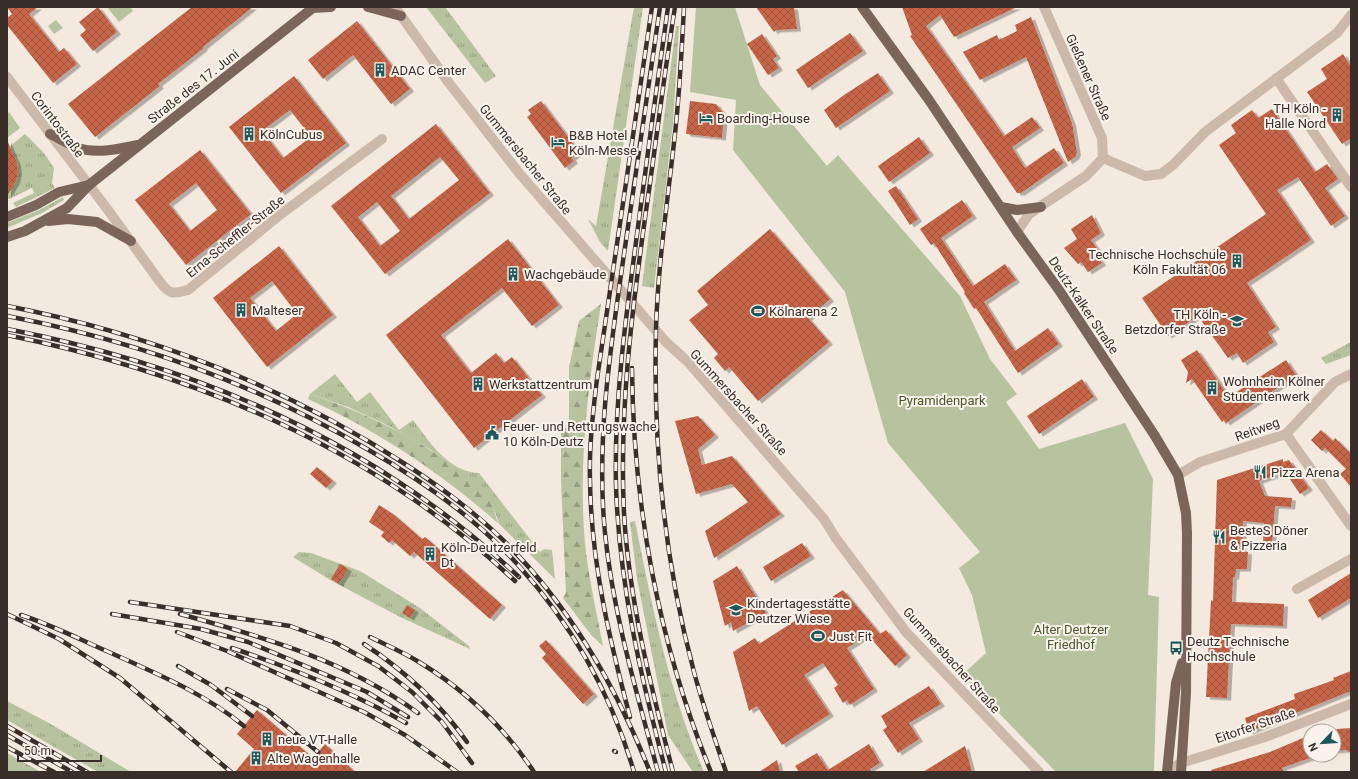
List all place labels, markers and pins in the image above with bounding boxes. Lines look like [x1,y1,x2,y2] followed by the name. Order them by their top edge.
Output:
[372,62,388,78] building icon: ADAC Center
[391,63,467,78] place label: ADAC Center
[1265,101,1326,131] place label: TH Köln - Halle Nord
[1329,107,1345,123] building icon: TH Köln - Halle Nord
[698,110,714,126] hotel icon: Boarding-House
[717,111,810,126] place label: Boarding-House
[241,126,257,142] building icon: KölnCubus
[260,127,323,142] place label: KölnCubus
[569,128,637,158] place label: B&B Hotel Köln-Messe
[550,134,566,150] hotel icon: B&B Hotel Köln-Messe
[1088,247,1226,277] place label: Technische Hochschule Köln Fakultät 06
[1229,253,1245,269] building icon: Technische Hochschule Köln Fakultät 06
[505,266,521,282] building icon: Wachgebäude
[524,267,606,282] place label: Wachgebäude
[233,302,249,318] building icon: Malteser
[252,303,303,318] place label: Malteser
[750,303,766,319] sports icon: Kölnarena 2
[769,304,838,319] place label: Kölnarena 2
[1124,307,1226,337] place label: TH Köln - Betzdorfer Straße
[1229,313,1245,329] school or university icon: TH Köln - Betzdorfer Straße
[1223,374,1326,404] place label: Wohnheim Kölner Studentenwerk
[470,376,486,392] building icon: Werkstattzentrum
[489,377,592,392] place label: Werkstattzentrum
[1204,380,1220,396] building icon: Wohnheim Kölner Studentenwerk
[503,419,657,449] place label: Feuer- und Rettungswache 10 Köln-Deutz
[484,425,500,441] public building icon: Feuer- und Rettungswache 10 Köln-Deutz
[1252,464,1268,480] restaurant icon: Pizza Arena
[1271,465,1339,480] place label: Pizza Arena
[1230,523,1309,553] place label: BesteS Döner & Pizzeria
[1211,529,1227,545] restaurant icon: BesteS Döner & Pizzeria
[441,540,537,570] place label: Köln-Deutzerfeld Dt
[422,546,438,562] building icon: Köln-Deutzerfeld Dt
[747,596,850,626] place label: Kindertagesstätte Deutzer Wiese
[728,602,744,618] school or university icon: Kindertagesstätte Deutzer Wiese
[810,628,826,644] sports icon: Just Fit
[829,629,872,644] place label: Just Fit
[1187,634,1289,664] place label: Deutz Technische Hochschule
[1168,640,1184,656] bus stop icon: Deutz Technische Hochschule
[259,731,275,747] building icon: neue VT-Halle
[278,732,357,747] place label: neue VT-Halle
[248,750,264,766] building icon: Alte Wagenhalle
[267,751,360,766] place label: Alte Wagenhalle

